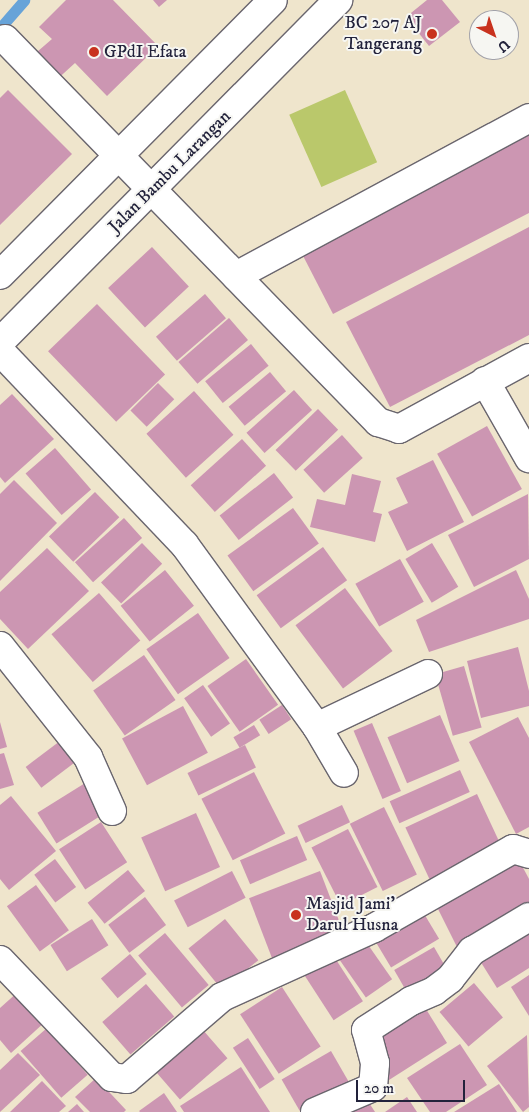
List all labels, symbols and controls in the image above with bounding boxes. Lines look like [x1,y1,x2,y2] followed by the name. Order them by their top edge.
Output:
[469,10,519,60] north arrow
[344,13,422,56] place label: BC 207 AJ Tangerang
[426,28,438,40] marker: BC 207 AJ Tangerang
[493,35,513,56] text: U
[104,41,186,63] place label: GPdI Efata
[88,46,100,58] marker: GPdI Efata
[104,106,236,238] street label: Jalan Bambu Larangan
[306,894,398,936] place label: Masjid Jami' Darul Husna
[290,909,302,921] marker: Masjid Jami' Darul Husna
[359,1070,468,1102] scale bar
[364,1079,394,1098] text: 20 m

